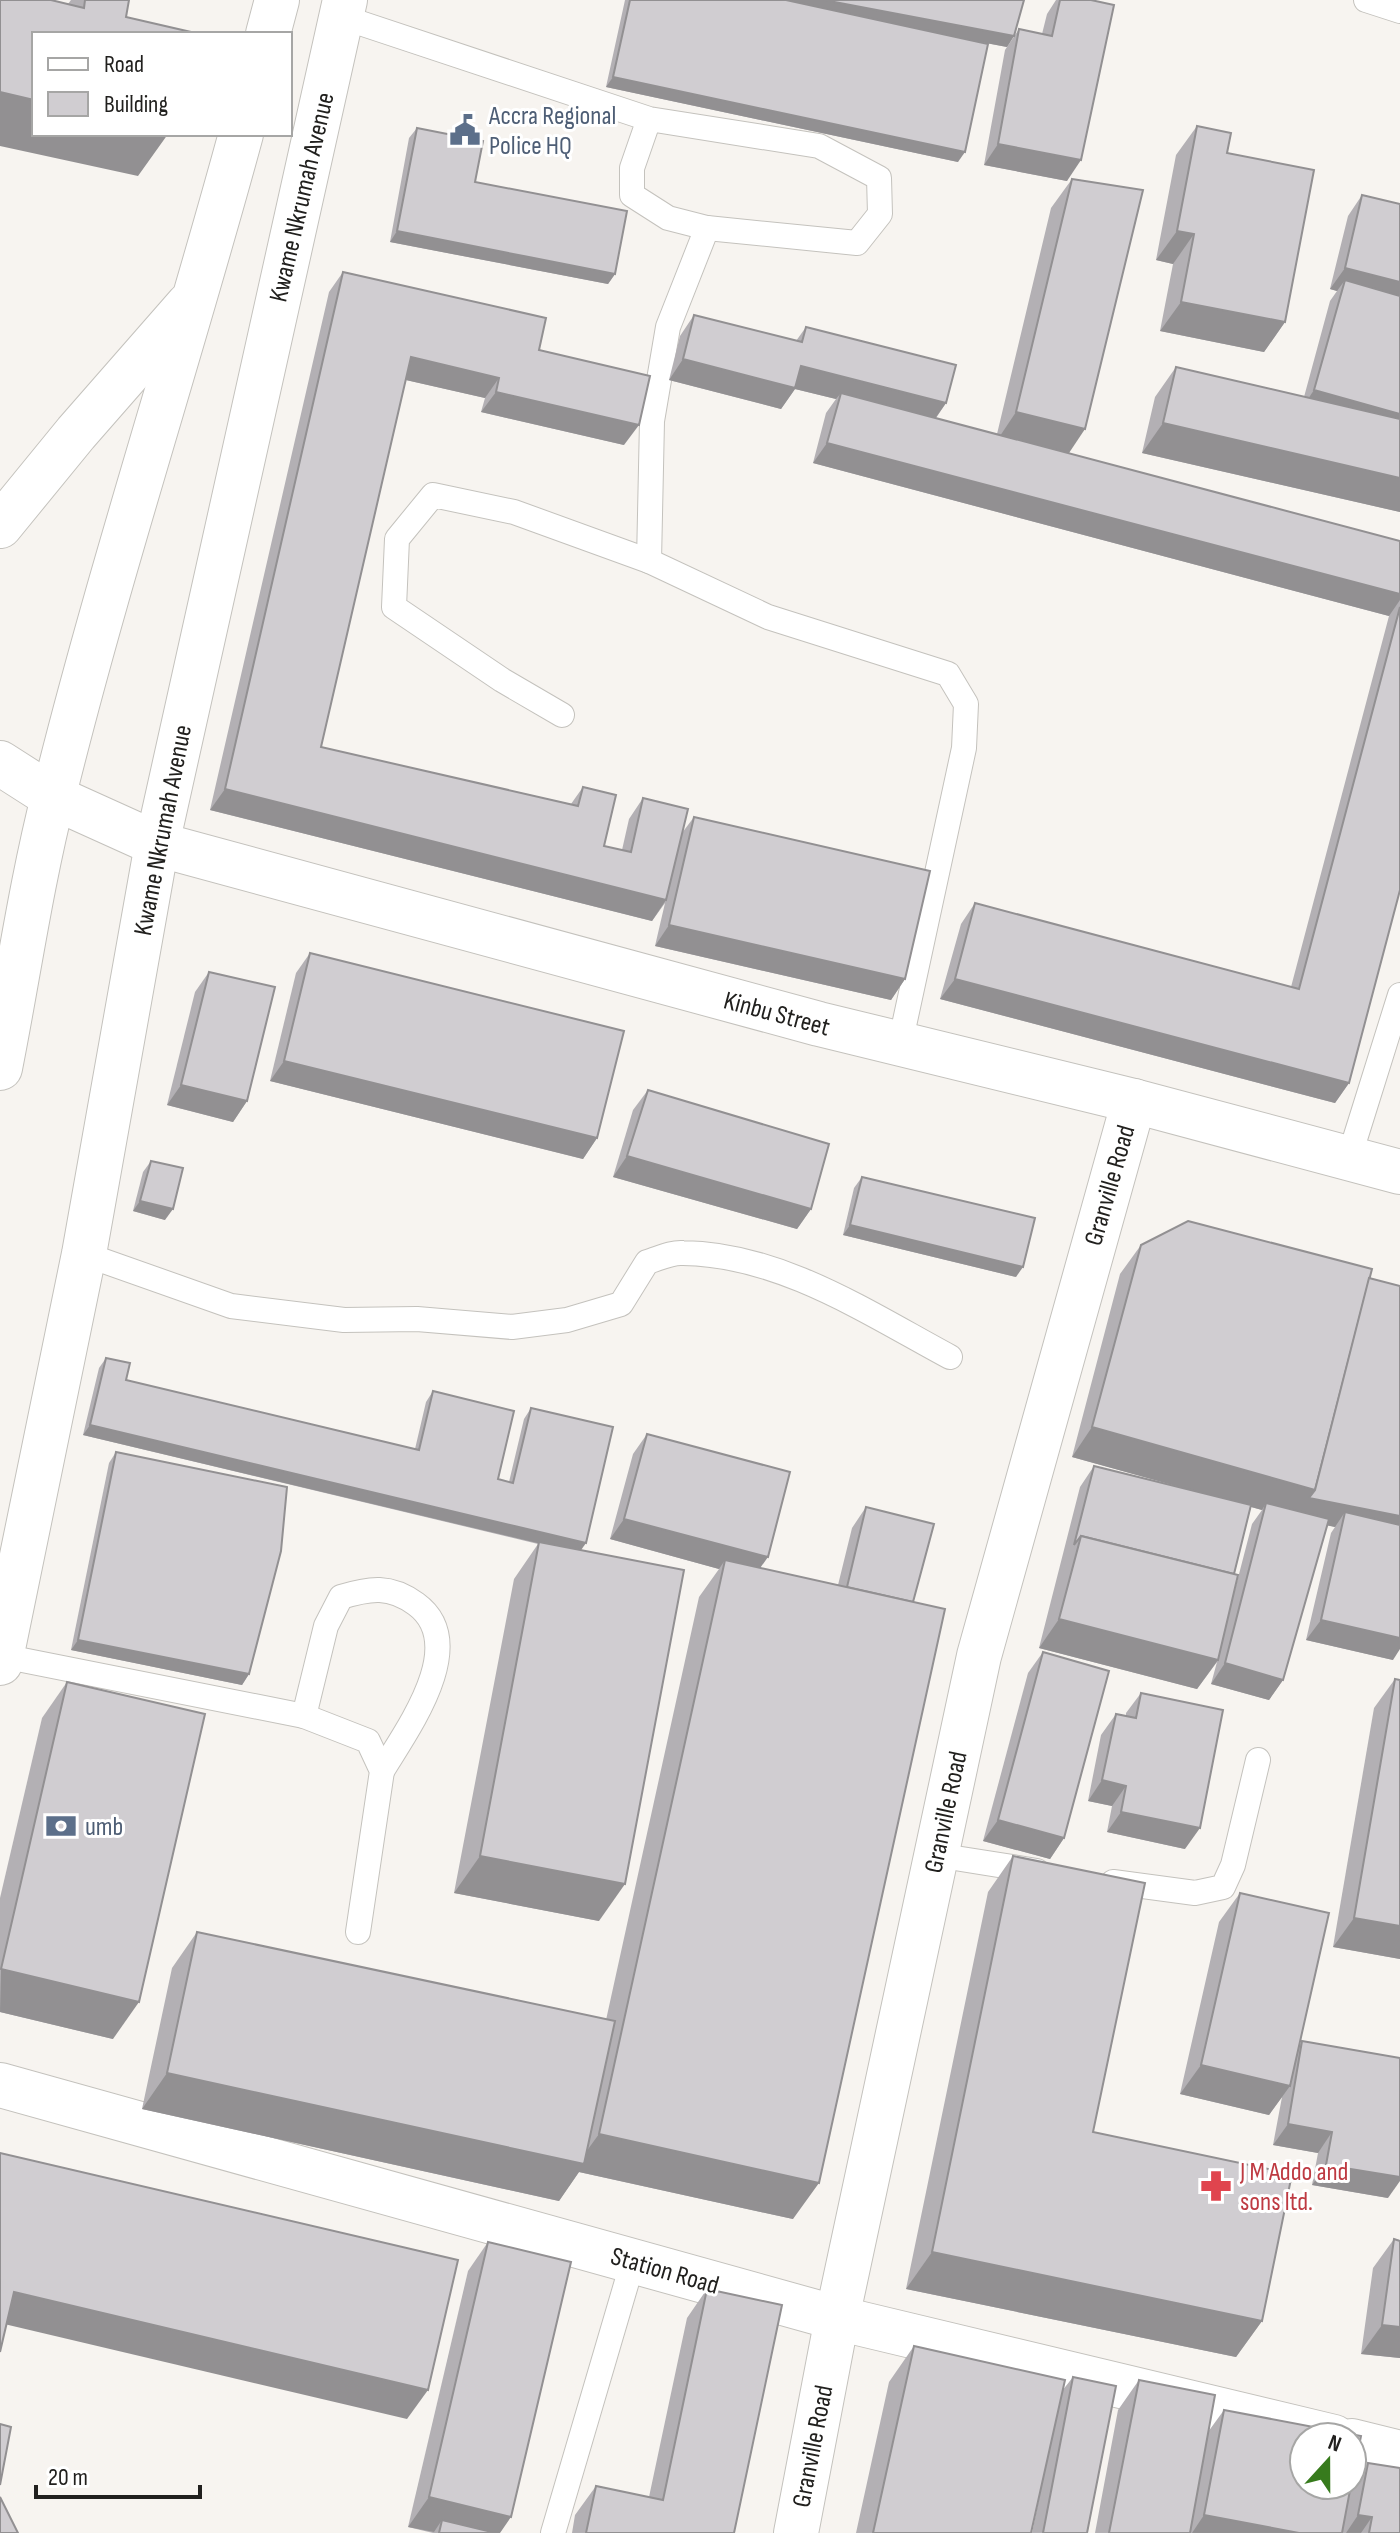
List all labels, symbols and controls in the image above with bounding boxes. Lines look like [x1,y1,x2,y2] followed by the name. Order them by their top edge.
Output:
[32,32,292,136] legend
[104,50,144,79] text: Road
[104,90,168,119] text: Building
[263,90,342,305] street label: Kwame Nkrumah Avenue
[488,101,616,162] place label: Accra Regional Police HQ
[448,113,482,147] public building icon: Accra Regional Police HQ
[128,722,199,938] street label: Kwame Nkrumah Avenue
[720,985,833,1043] street label: Kinbu Street
[1079,1122,1142,1249] street label: Granville Road
[918,1749,974,1876] street label: Granville Road
[44,1809,78,1843] bank icon: umb
[85,1812,123,1843] place label: umb
[1239,2157,1348,2218] place label: J M Addo and sons ltd.
[1199,2169,1233,2203] pharmacy icon: J M Addo and sons ltd.
[607,2241,722,2302] street label: Station Road
[786,2383,840,2510] street label: Granville Road
[1288,2421,1368,2501] north arrow
[1324,2429,1345,2458] text: N
[36,2449,200,2499] scale bar
[48,2463,88,2492] text: 20 m

